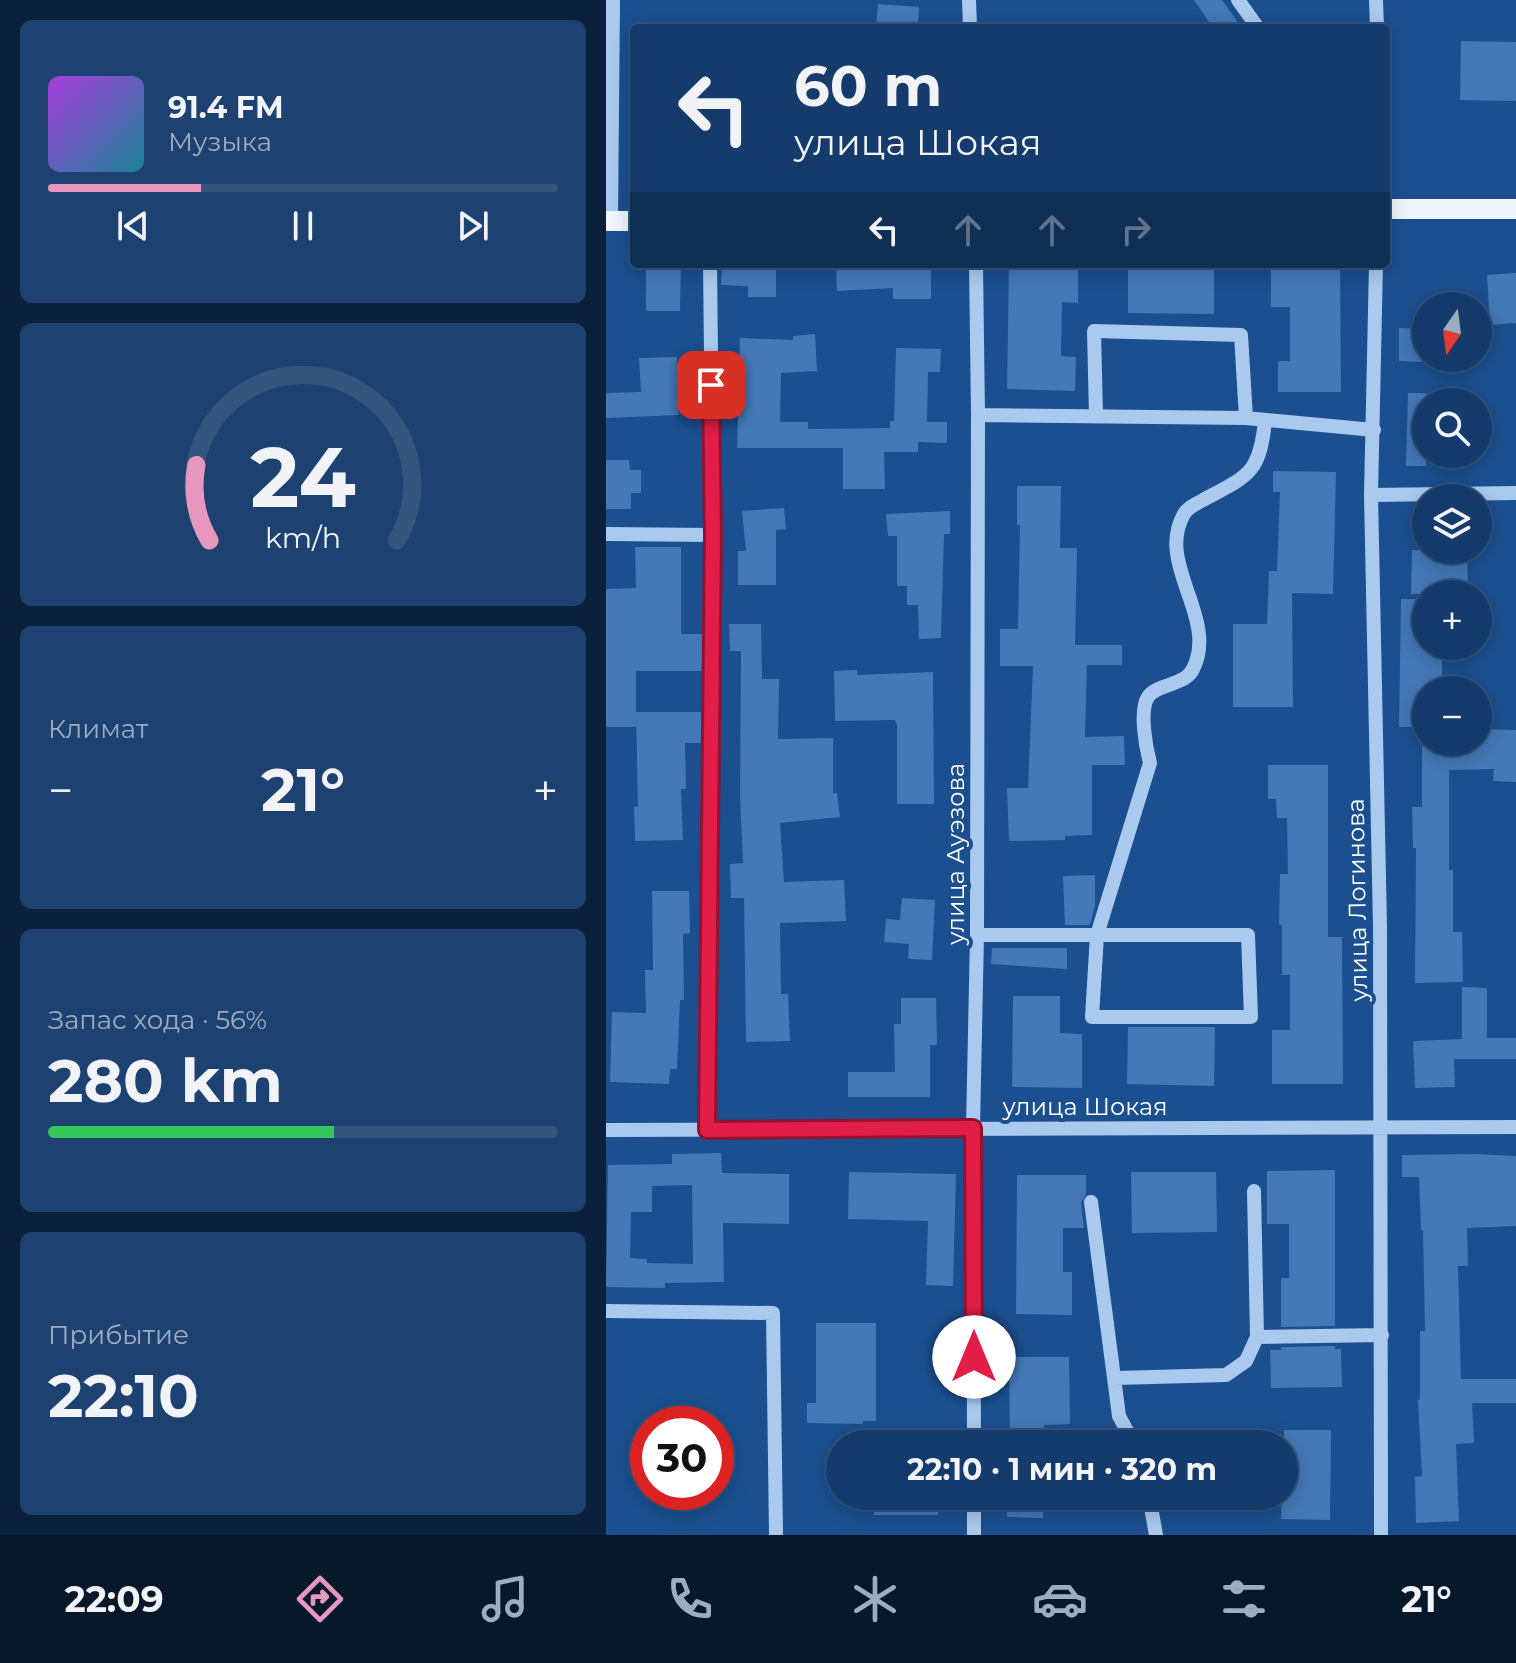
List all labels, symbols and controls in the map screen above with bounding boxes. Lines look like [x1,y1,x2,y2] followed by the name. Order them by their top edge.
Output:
[794,52,942,120] text: 60 m
[662,56,766,160] icon: left
[168,89,284,126] text: 91.4 FM
[794,120,1041,164] text: улица Шокая
[168,126,272,158] text: Музыка
[111,204,155,248] icon: previous
[281,204,325,248] icon: pause
[451,204,495,248] icon: next
[862,208,906,252] icon: left
[946,208,990,252] icon: ahead
[1030,208,1074,252] icon: ahead
[1114,208,1158,252] icon: right
[1412,292,1492,372] north arrow
[1412,292,1492,756] map controls
[677,351,745,419] pin
[689,363,733,407] icon: arrive
[1412,388,1492,468] button: search
[250,425,356,527] text: 24
[1412,484,1492,564] button: layers
[265,520,341,555] text: km/h
[1412,580,1492,660] button: +
[1412,676,1492,756] button: −
[48,713,148,745] text: Климат
[261,753,345,826] text: 21°
[48,763,73,817] text: −
[533,763,558,817] text: +
[941,763,970,946] street label: улица Ауэзова
[1341,798,1373,1003] street label: улица Логинова
[48,1004,267,1036] text: Запас хода · 56%
[48,1044,283,1117] text: 280 km
[1002,1092,1167,1121] street label: улица Шокая
[932,1315,1016,1399] position arrow
[48,1319,189,1351] text: Прибытие
[48,1359,199,1432] text: 22:10
[630,1406,734,1510] speed limit sign: 30
[907,1451,1217,1488] text: 22:10 · 1 мин · 320 m
[292,1571,348,1627] icon: directions
[477,1571,533,1627] icon: music
[662,1571,718,1627] icon: phone
[847,1571,903,1627] icon: climate
[1032,1571,1088,1627] icon: car
[1216,1571,1272,1627] icon: filters
[64,1577,164,1621] text: 22:09
[1401,1577,1452,1621] text: 21°

